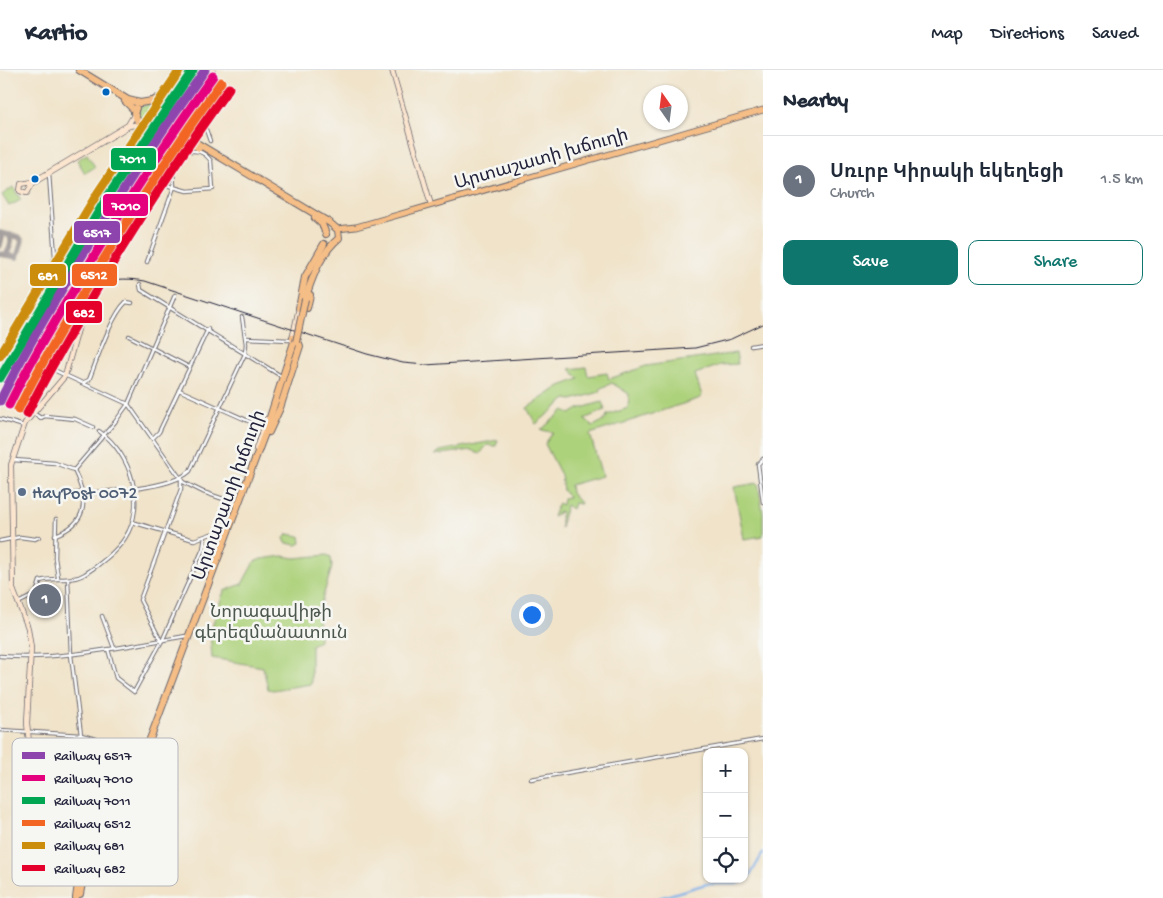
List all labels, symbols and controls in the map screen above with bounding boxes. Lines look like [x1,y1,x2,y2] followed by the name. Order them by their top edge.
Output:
[25,20,88,49] text: Kartio
[931,24,963,45] text: Map
[991,24,1064,45] text: Directions
[1092,24,1138,45] text: Saved
[643,85,688,130] north arrow
[101,87,111,97] unlabelled marker
[783,90,848,115] text: Nearby
[452,126,631,195] street label: Արտաշատի խճուղի
[110,147,157,171] line badge: 7011
[119,152,147,169] text: 7011
[830,162,1064,185] text: Սռւրբ Կիրակի եկեղեցի
[796,171,802,190] text: 1
[1101,171,1143,190] text: 1.5 km
[30,174,40,184] unlabelled marker
[830,185,874,204] text: Church
[102,193,149,217] line badge: 7010
[111,199,140,216] text: 7010
[73,220,121,244] line badge: 6517
[83,226,111,243] text: 6517
[783,240,958,285] button: Save
[968,240,1143,285] button: Share
[29,263,67,287] line badge: 681
[71,263,118,287] line badge: 6512
[81,268,108,285] text: 6512
[38,269,59,286] text: 681
[65,300,103,324] line badge: 682
[73,306,95,323] text: 682
[190,408,271,584] street label: Արտաշատի խճուղի
[32,484,137,505] place label: HayPost 0072
[16,486,28,498] marker: HayPost 0072
[29,581,61,619] pin: 1
[519,602,545,628] your location
[194,603,348,645] park label: Նորագավիթի գերեզմանատուն
[12,738,178,886] legend
[703,748,748,883] map controls
[703,748,748,793] button: +
[54,749,132,766] text: Railway 6517
[54,772,133,789] text: Railway 7010
[703,793,748,838] button: −
[54,794,131,811] text: Railway 7011
[54,817,131,834] text: Railway 6512
[703,838,748,883] button: locate
[54,839,124,856] text: Railway 681
[54,862,126,879] text: Railway 682

